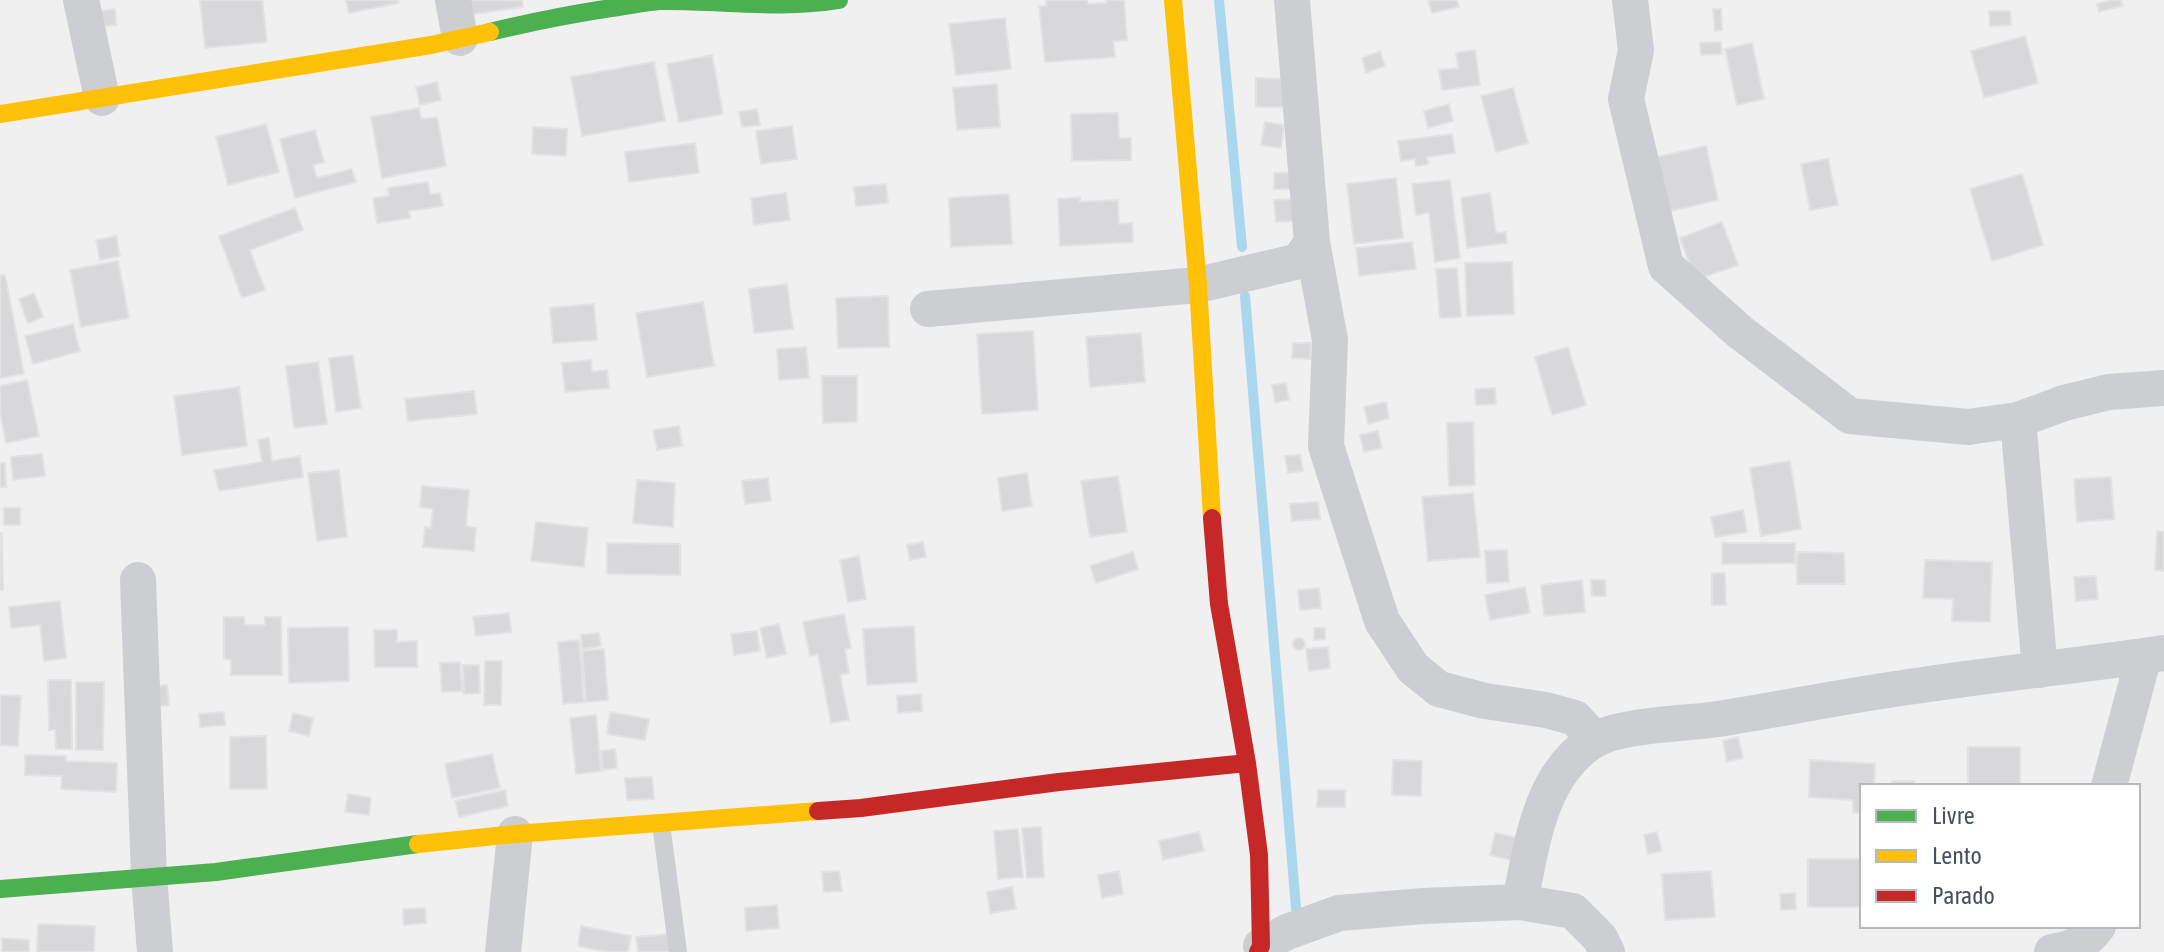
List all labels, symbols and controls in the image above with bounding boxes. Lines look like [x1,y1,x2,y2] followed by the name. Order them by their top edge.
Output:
[1860,784,2140,928] legend
[1932,802,1975,829] text: Livre
[1932,842,1982,869] text: Lento
[1932,882,1995,909] text: Parado

